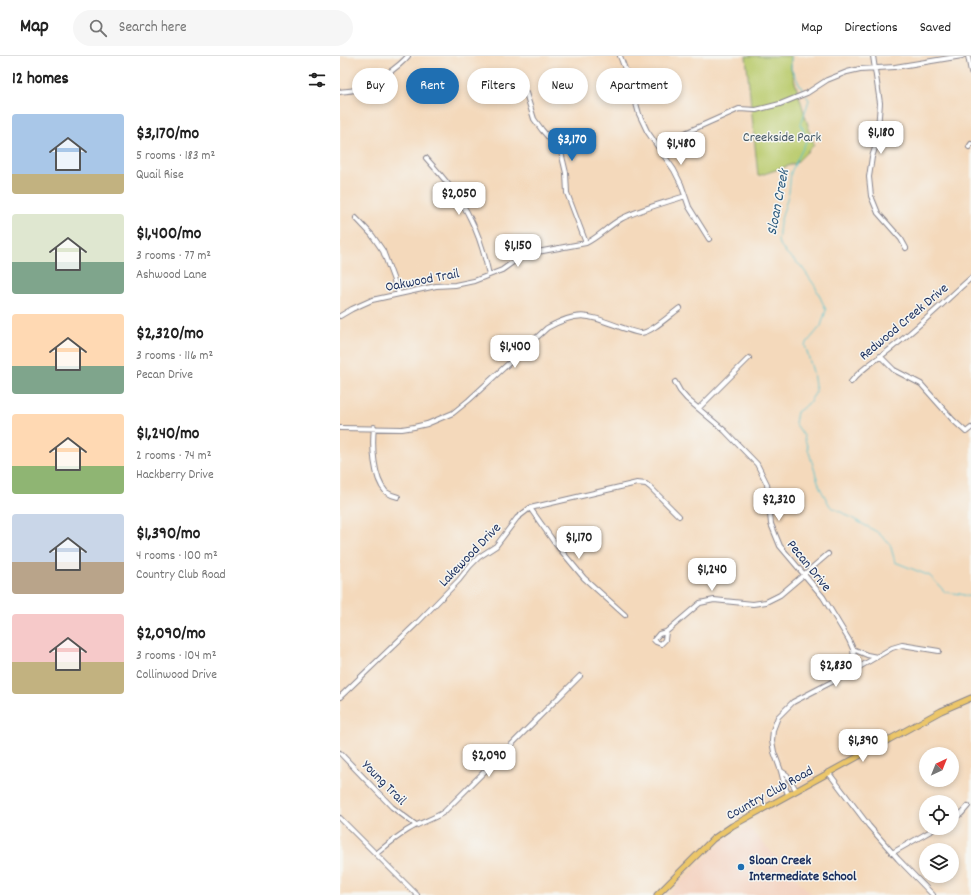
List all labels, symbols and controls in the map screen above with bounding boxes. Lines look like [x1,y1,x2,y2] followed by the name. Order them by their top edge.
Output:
[73,10,353,46] search box
[20,14,49,41] text: Map
[87,17,109,39] icon: search
[119,17,187,39] text: Search here
[801,18,823,38] text: Map
[845,18,898,38] text: Directions
[920,18,951,38] text: Saved
[12,68,69,92] text: 12 homes
[352,68,398,104] chip: Buy
[406,68,459,104] chip: Rent
[467,68,530,104] chip: Filters
[538,68,588,104] chip: New
[596,68,682,104] chip: Apartment
[306,69,328,91] icon: filters
[848,121,914,155] pin: $1,180
[136,123,199,147] text: $3,170/mo
[867,124,895,143] text: $1,180
[539,128,605,162] pin: $3,170
[743,128,821,148] park label: Creekside Park
[44,130,92,178] icon: home
[557,131,587,150] text: $3,170
[648,132,714,166] pin: $1,480
[666,135,696,154] text: $1,480
[136,147,215,166] text: 5 rooms · 183 m²
[136,166,184,185] text: Quail Rise
[762,166,796,237] water label: Sloan Creek
[426,182,492,216] pin: $2,050
[442,185,476,204] text: $2,050
[136,223,201,247] text: $1,400/mo
[44,230,92,278] icon: home
[485,234,551,268] pin: $1,150
[504,237,532,256] text: $1,150
[136,247,211,266] text: 3 rooms · 77 m²
[384,264,462,298] street label: Oakwood Trail
[136,266,207,285] text: Ashwood Lane
[855,279,953,366] street label: Redwood Creek Drive
[136,323,204,347] text: $2,320/mo
[44,330,92,378] icon: home
[482,335,548,369] pin: $1,400
[499,338,531,357] text: $1,400
[136,347,213,366] text: 3 rooms · 116 m²
[136,366,193,385] text: Pecan Drive
[136,423,199,447] text: $1,240/mo
[44,430,92,478] icon: home
[136,447,211,466] text: 2 rooms · 74 m²
[136,466,214,485] text: Hackberry Drive
[746,488,812,522] pin: $2,320
[762,491,796,510] text: $2,320
[435,519,506,592] street label: Lakewood Drive
[136,523,200,547] text: $1,390/mo
[546,526,612,560] pin: $1,170
[566,529,592,548] text: $1,170
[44,530,92,578] icon: home
[781,536,836,596] street label: Pecan Drive
[136,547,218,566] text: 4 rooms · 100 m²
[679,558,745,592] pin: $1,240
[697,561,727,580] text: $1,240
[136,566,226,585] text: Country Club Road
[136,623,206,647] text: $2,090/mo
[44,630,92,678] icon: home
[136,647,216,666] text: 3 rooms · 104 m²
[803,654,869,688] pin: $2,830
[820,657,852,676] text: $2,830
[136,666,217,685] text: Collinwood Drive
[830,729,896,763] pin: $1,390
[848,732,878,751] text: $1,390
[456,744,522,778] pin: $2,090
[472,747,506,766] text: $2,090
[919,747,959,787] north arrow
[919,747,959,883] map controls
[357,756,411,811] street label: Young Trail
[723,762,817,826] street label: Country Club Road
[919,795,959,835] button: locate
[919,843,959,883] button: layers
[749,851,857,887] place label: Sloan Creek Intermediate School
[736,862,746,872] marker: Sloan Creek Intermediate School

